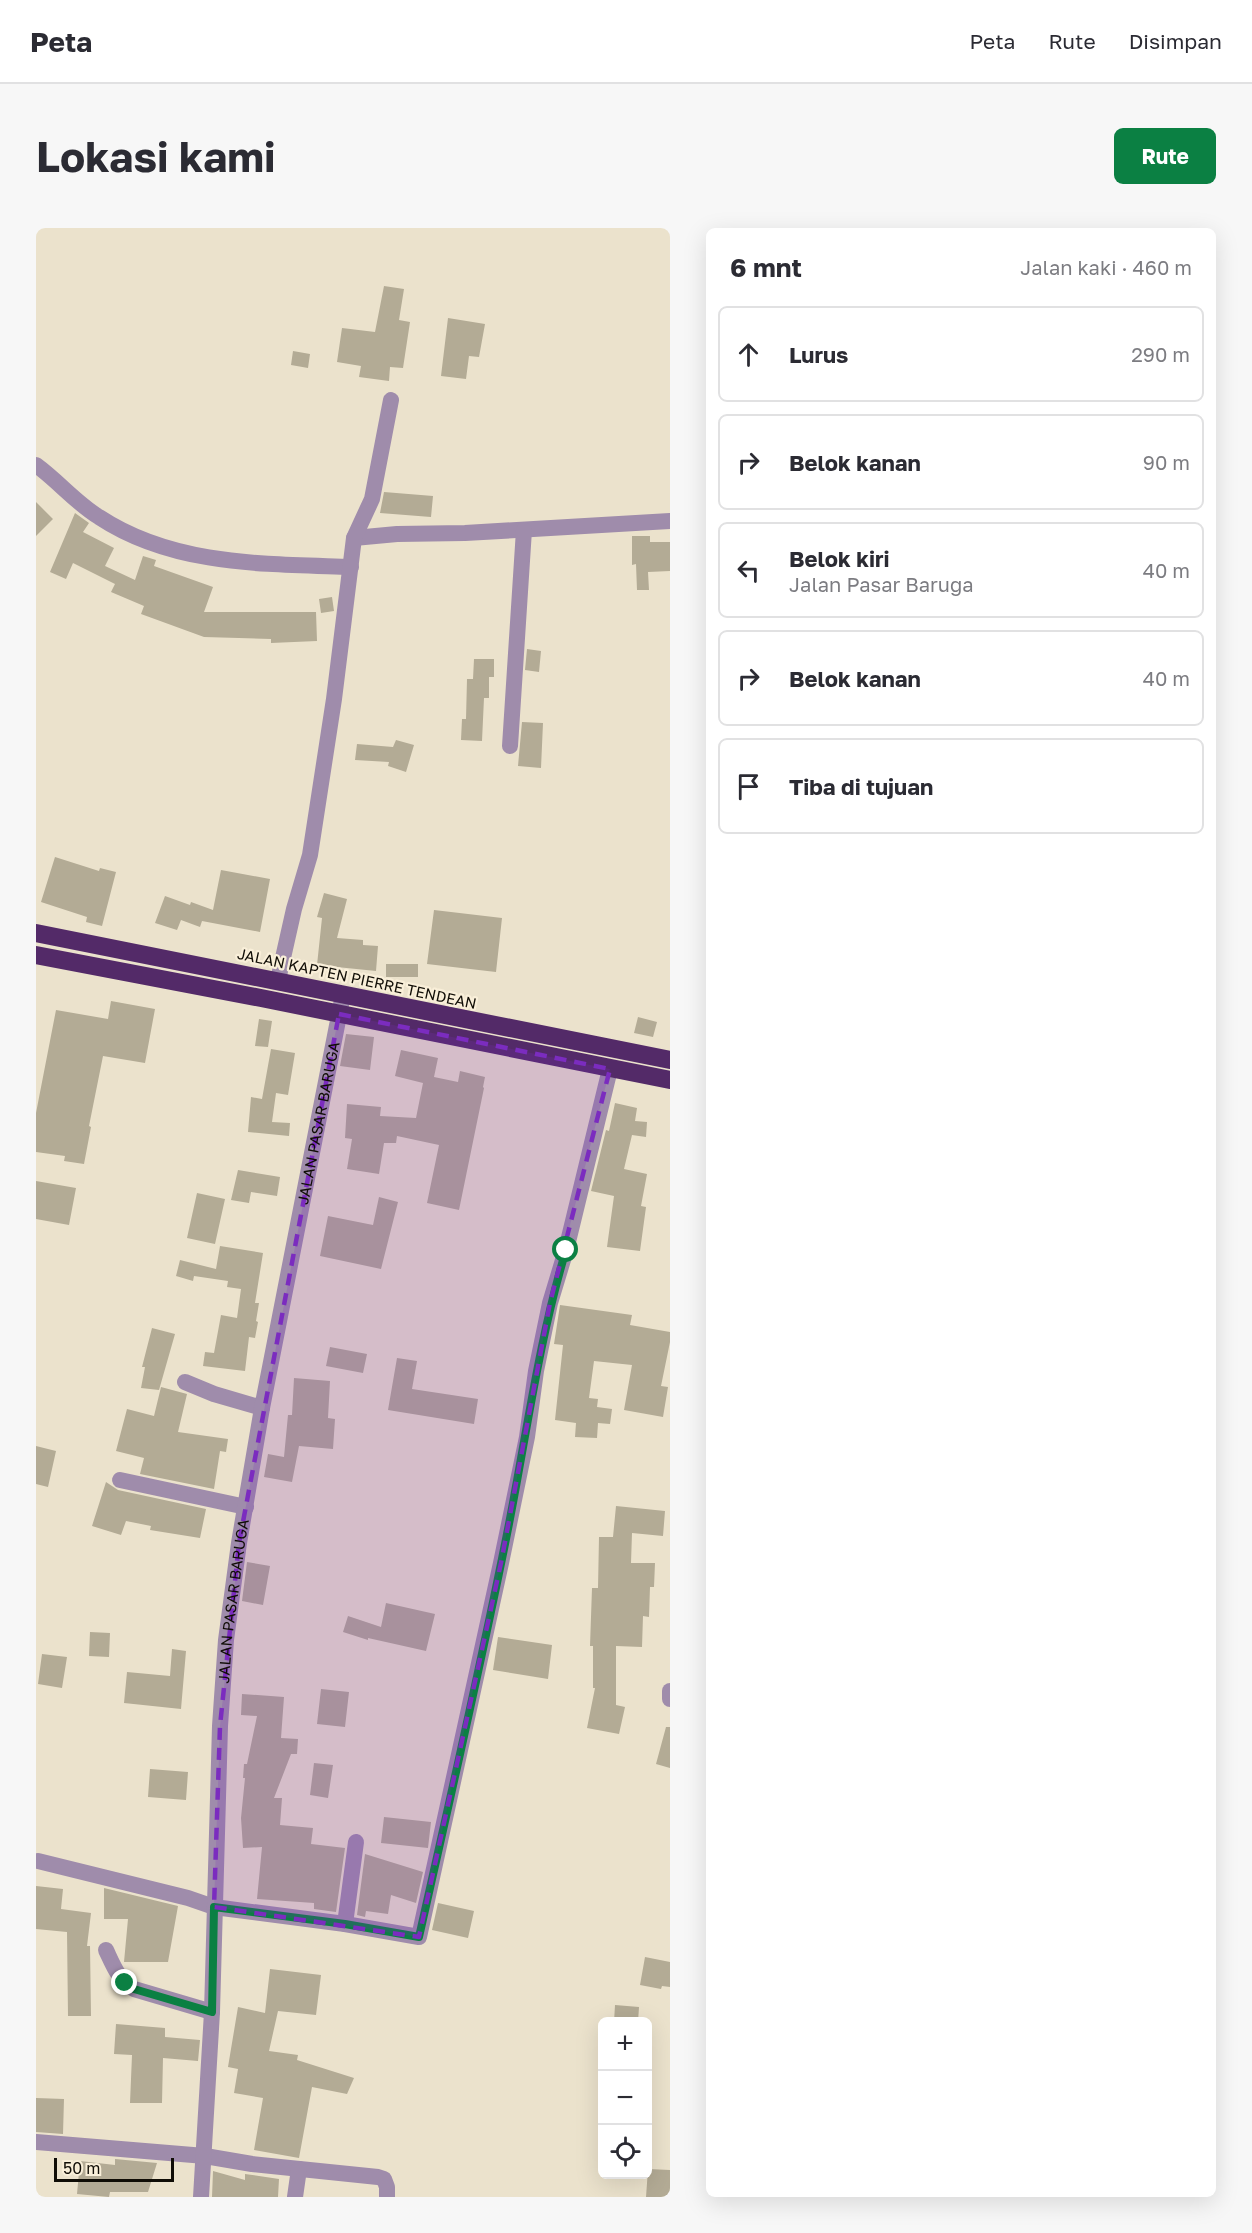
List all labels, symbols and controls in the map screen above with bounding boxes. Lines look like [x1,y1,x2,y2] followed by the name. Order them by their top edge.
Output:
[30,25,92,58] text: Peta
[969,28,1015,54] text: Peta
[1048,28,1096,54] text: Rute
[1129,28,1222,54] text: Disimpan
[1114,128,1216,184] button: Rute
[36,131,276,181] text: Lokasi kami
[730,252,802,283] text: 6 mnt
[1020,255,1192,279] text: Jalan kaki · 460 m
[732,338,765,371] icon: ahead
[789,341,848,368] text: Lurus
[1131,342,1190,366] text: 290 m
[732,446,765,479] icon: right
[789,449,921,476] text: Belok kanan
[1143,450,1190,474] text: 90 m
[789,545,890,572] text: Belok kiri
[732,554,765,587] icon: left
[1143,558,1190,582] text: 40 m
[789,572,974,596] text: Jalan Pasar Baruga
[732,662,765,695] icon: right
[789,665,921,692] text: Belok kanan
[1143,666,1190,690] text: 40 m
[732,770,765,803] icon: arrive
[789,773,933,800] text: Tiba di tujuan
[236,944,478,1012] street label: JALAN KAPTEN PIERRE TENDEAN
[293,1040,343,1206] street label: JALAN PASAR BARUGA
[552,1236,578,1262] route start
[214,1518,252,1684] street label: JALAN PASAR BARUGA
[111,1969,137,1995] route end
[598,2017,652,2179] map controls
[598,2017,652,2071] button: +
[598,2071,652,2125] button: −
[598,2125,652,2179] button: locate
[54,2155,174,2182] scale bar
[63,2158,100,2178] text: 50 m

